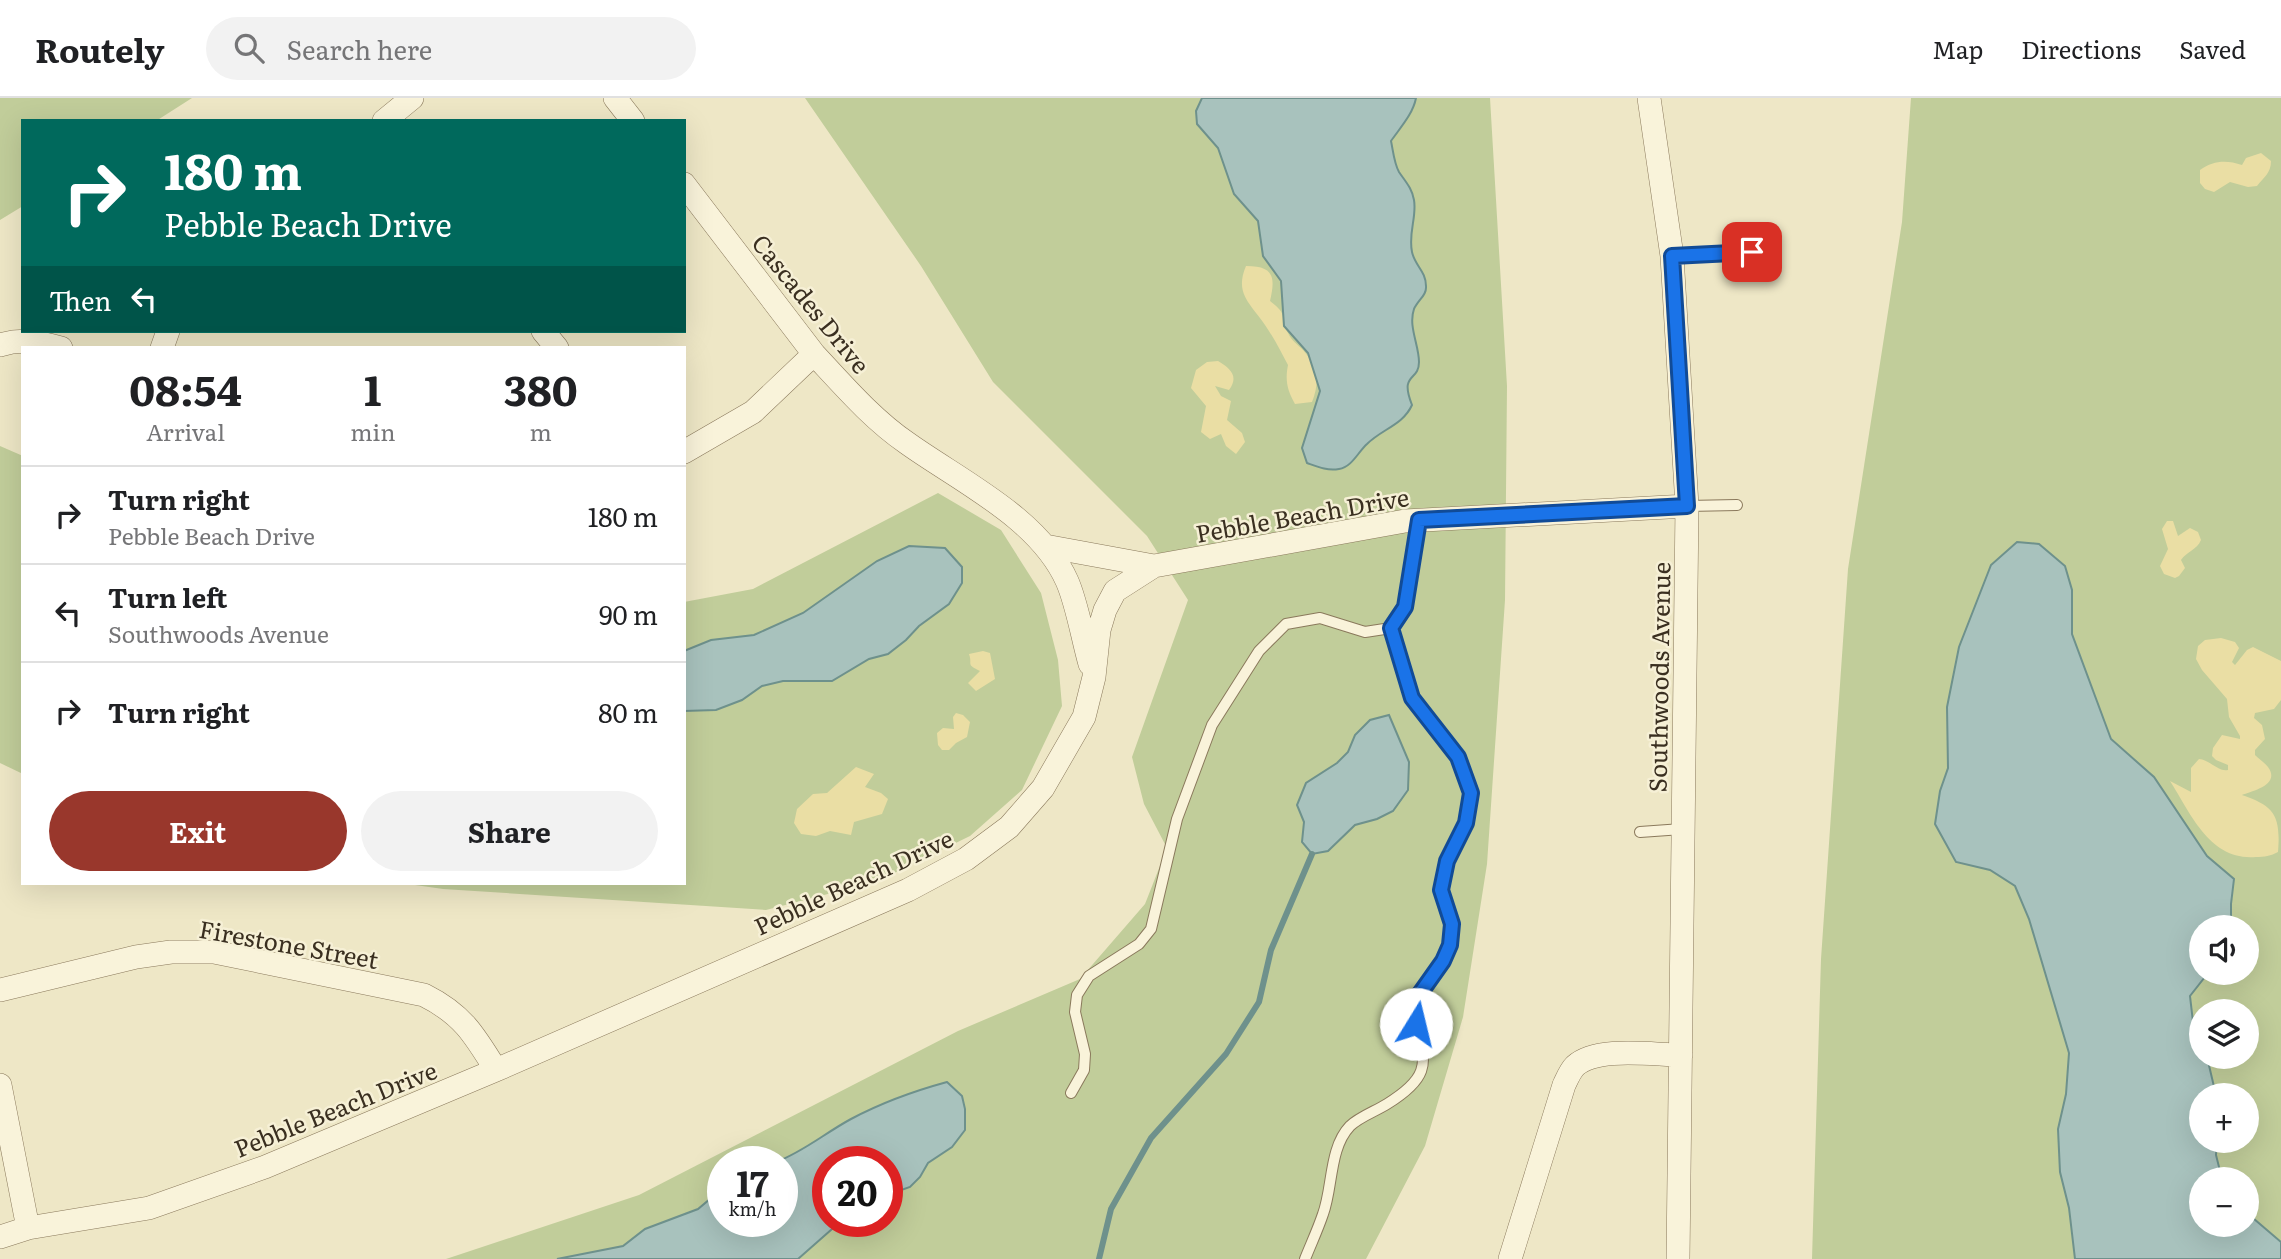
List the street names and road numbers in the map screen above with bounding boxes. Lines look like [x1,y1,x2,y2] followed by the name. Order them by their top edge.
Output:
[745,226,879,380] street label: Cascades Drive
[1193,478,1411,550] street label: Pebble Beach Drive
[1638,561,1678,793] street label: Southwoods Avenue
[748,820,958,942] street label: Pebble Beach Drive
[197,910,382,976] street label: Firestone Street
[228,1051,442,1165] street label: Pebble Beach Drive

